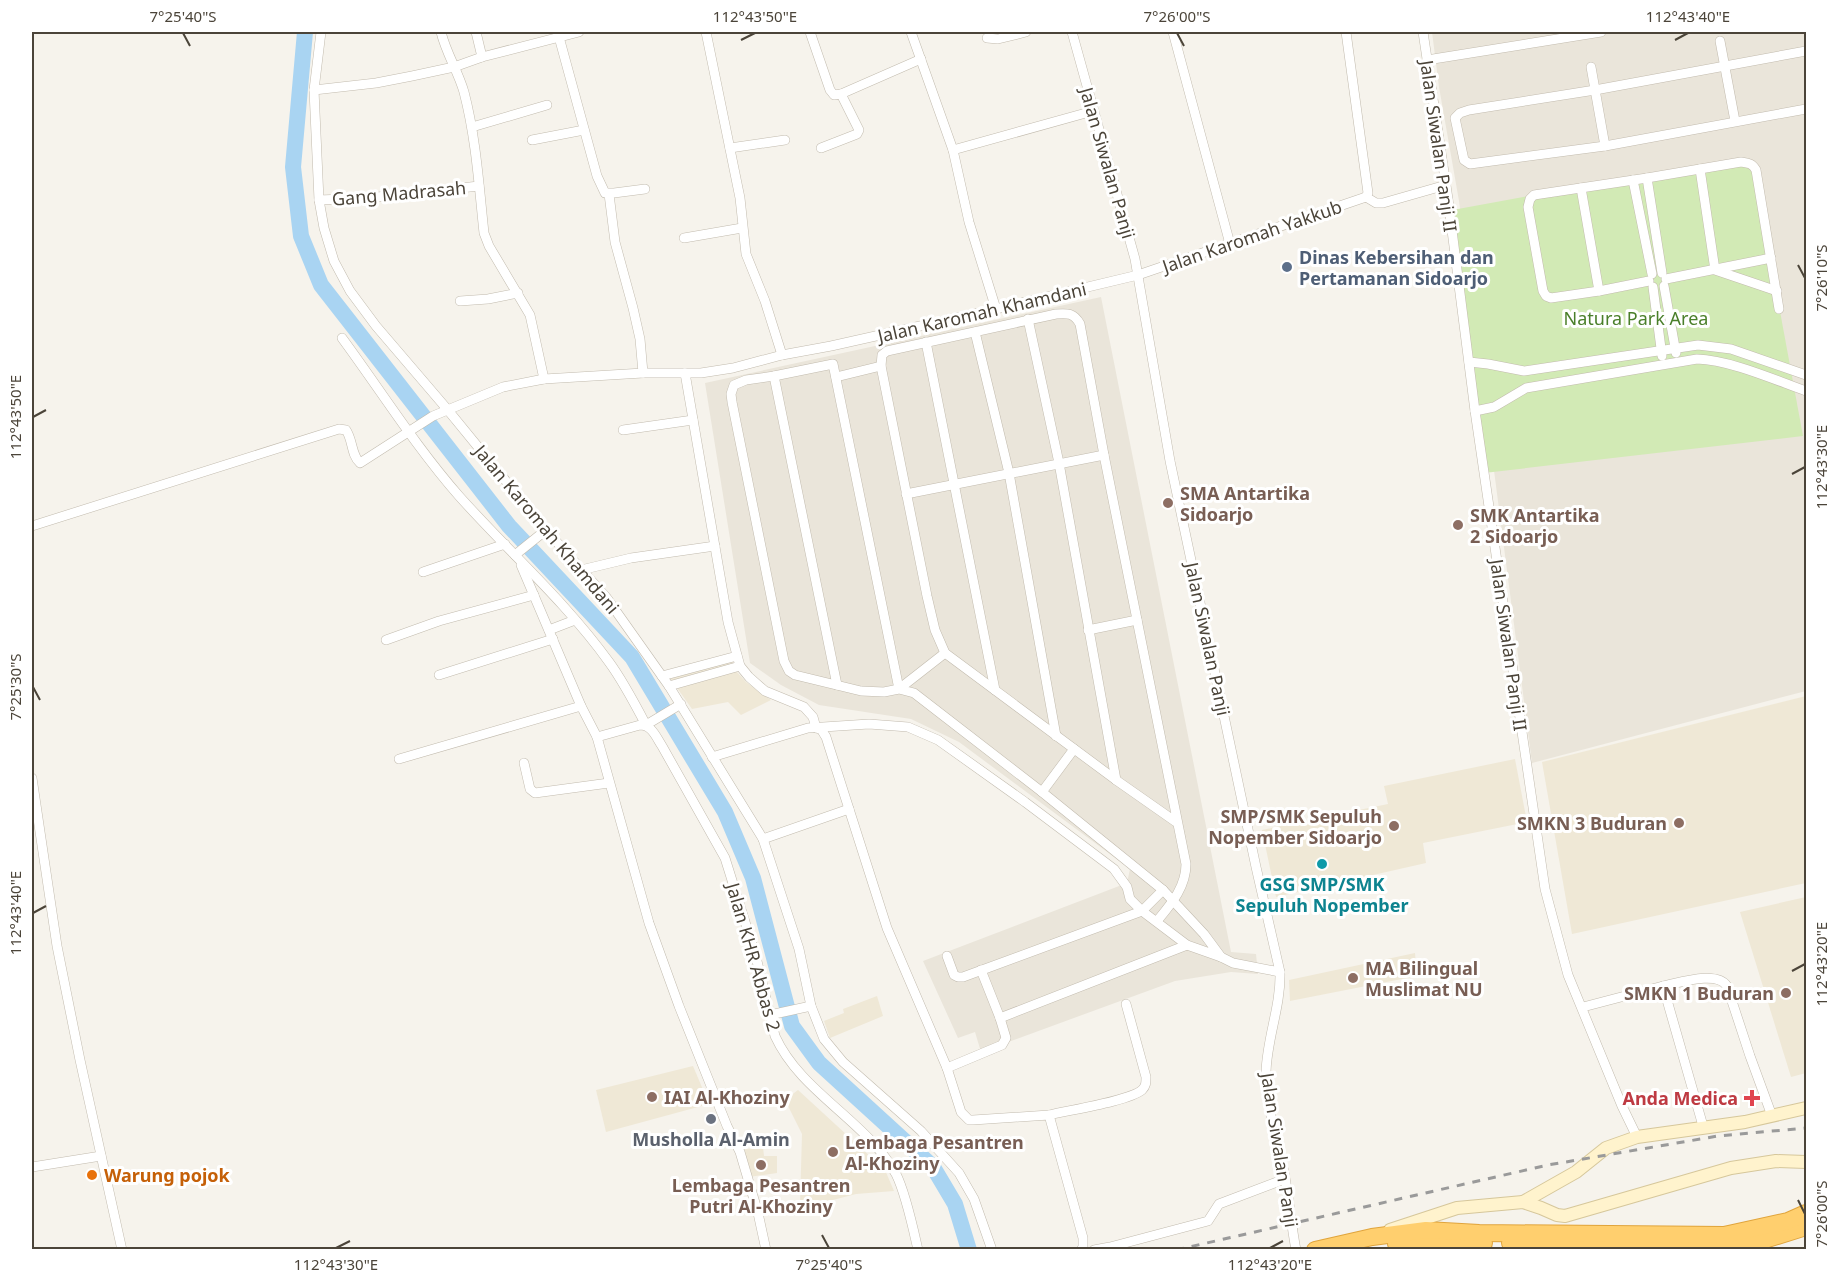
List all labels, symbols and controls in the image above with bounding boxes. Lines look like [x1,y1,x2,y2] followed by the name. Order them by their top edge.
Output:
[149,6,217,26] text: 7°25'40"S
[713,6,797,26] text: 112°43'50"E
[1143,6,1211,26] text: 7°26'00"S
[1646,6,1730,26] text: 112°43'40"E
[1415,57,1463,233] street label: Jalan Siwalan Panji II
[1074,83,1141,241] street label: Jalan Siwalan Panji
[331,175,467,211] street label: Gang Madrasah
[1157,194,1345,279] street label: Jalan Karomah Yakkub
[1811,244,1831,312] text: 7°26'10"S
[1299,245,1494,290] place label: Dinas Kebersihan dan Pertamanan Sidoarjo
[1280,260,1294,274] marker: Dinas Kebersihan dan Pertamanan Sidoarjo
[873,276,1089,348] street label: Jalan Karomah Khamdani
[1564,306,1708,330] park label: Natura Park Area
[5,375,25,459] text: 112°43'50"E
[1811,425,1831,509] text: 112°43'30"E
[468,438,625,619] street label: Jalan Karomah Khamdani
[1180,481,1310,526] place label: SMA Antartika Sidoarjo
[1161,496,1175,510] marker: SMA Antartika Sidoarjo
[1470,503,1599,548] place label: SMK Antartika 2 Sidoarjo
[1451,518,1465,532] marker: SMK Antartika 2 Sidoarjo
[1485,556,1533,732] street label: Jalan Siwalan Panji II
[1180,558,1236,718] street label: Jalan Siwalan Panji
[5,653,25,721] text: 7°25'30"S
[1208,804,1382,849] place label: SMP/SMK Sepuluh Nopember Sidoarjo
[1517,811,1667,835] place label: SMKN 3 Buduran
[1672,816,1686,830] marker: SMKN 3 Buduran
[1387,819,1401,833] marker: SMP/SMK Sepuluh Nopember Sidoarjo
[1315,857,1329,871] marker: GSG SMP/SMK Sepuluh Nopember
[5,871,25,955] text: 112°43'40"E
[1236,872,1408,917] place label: GSG SMP/SMK Sepuluh Nopember
[721,878,787,1034] street label: Jalan KHR Abbas 2
[1811,922,1831,1006] text: 112°43'20"E
[1365,956,1483,1001] place label: MA Bilingual Muslimat NU
[1346,971,1360,985] marker: MA Bilingual Muslimat NU
[1624,981,1774,1005] place label: SMKN 1 Buduran
[1779,986,1793,1000] marker: SMKN 1 Buduran
[1256,1069,1304,1229] street label: Jalan Siwalan Panji
[664,1085,790,1109] place label: IAI Al-Khoziny
[1622,1086,1738,1110] place label: Anda Medica
[1743,1089,1761,1107] marker: Anda Medica
[645,1090,659,1104] marker: IAI Al-Khoziny
[704,1112,718,1126] marker: Musholla Al-Amin
[632,1127,790,1151] place label: Musholla Al-Amin
[845,1130,1024,1175] place label: Lembaga Pesantren Al-Khoziny
[826,1145,840,1159] marker: Lembaga Pesantren Al-Khoziny
[754,1158,768,1172] marker: Lembaga Pesantren Putri Al-Khoziny
[104,1163,231,1187] place label: Warung pojok
[85,1168,99,1182] marker: Warung pojok
[672,1173,850,1218] place label: Lembaga Pesantren Putri Al-Khoziny
[1811,1180,1831,1248] text: 7°26'00"S
[294,1254,378,1274] text: 112°43'30"E
[795,1254,863,1274] text: 7°25'40"S
[1228,1254,1312,1274] text: 112°43'20"E

